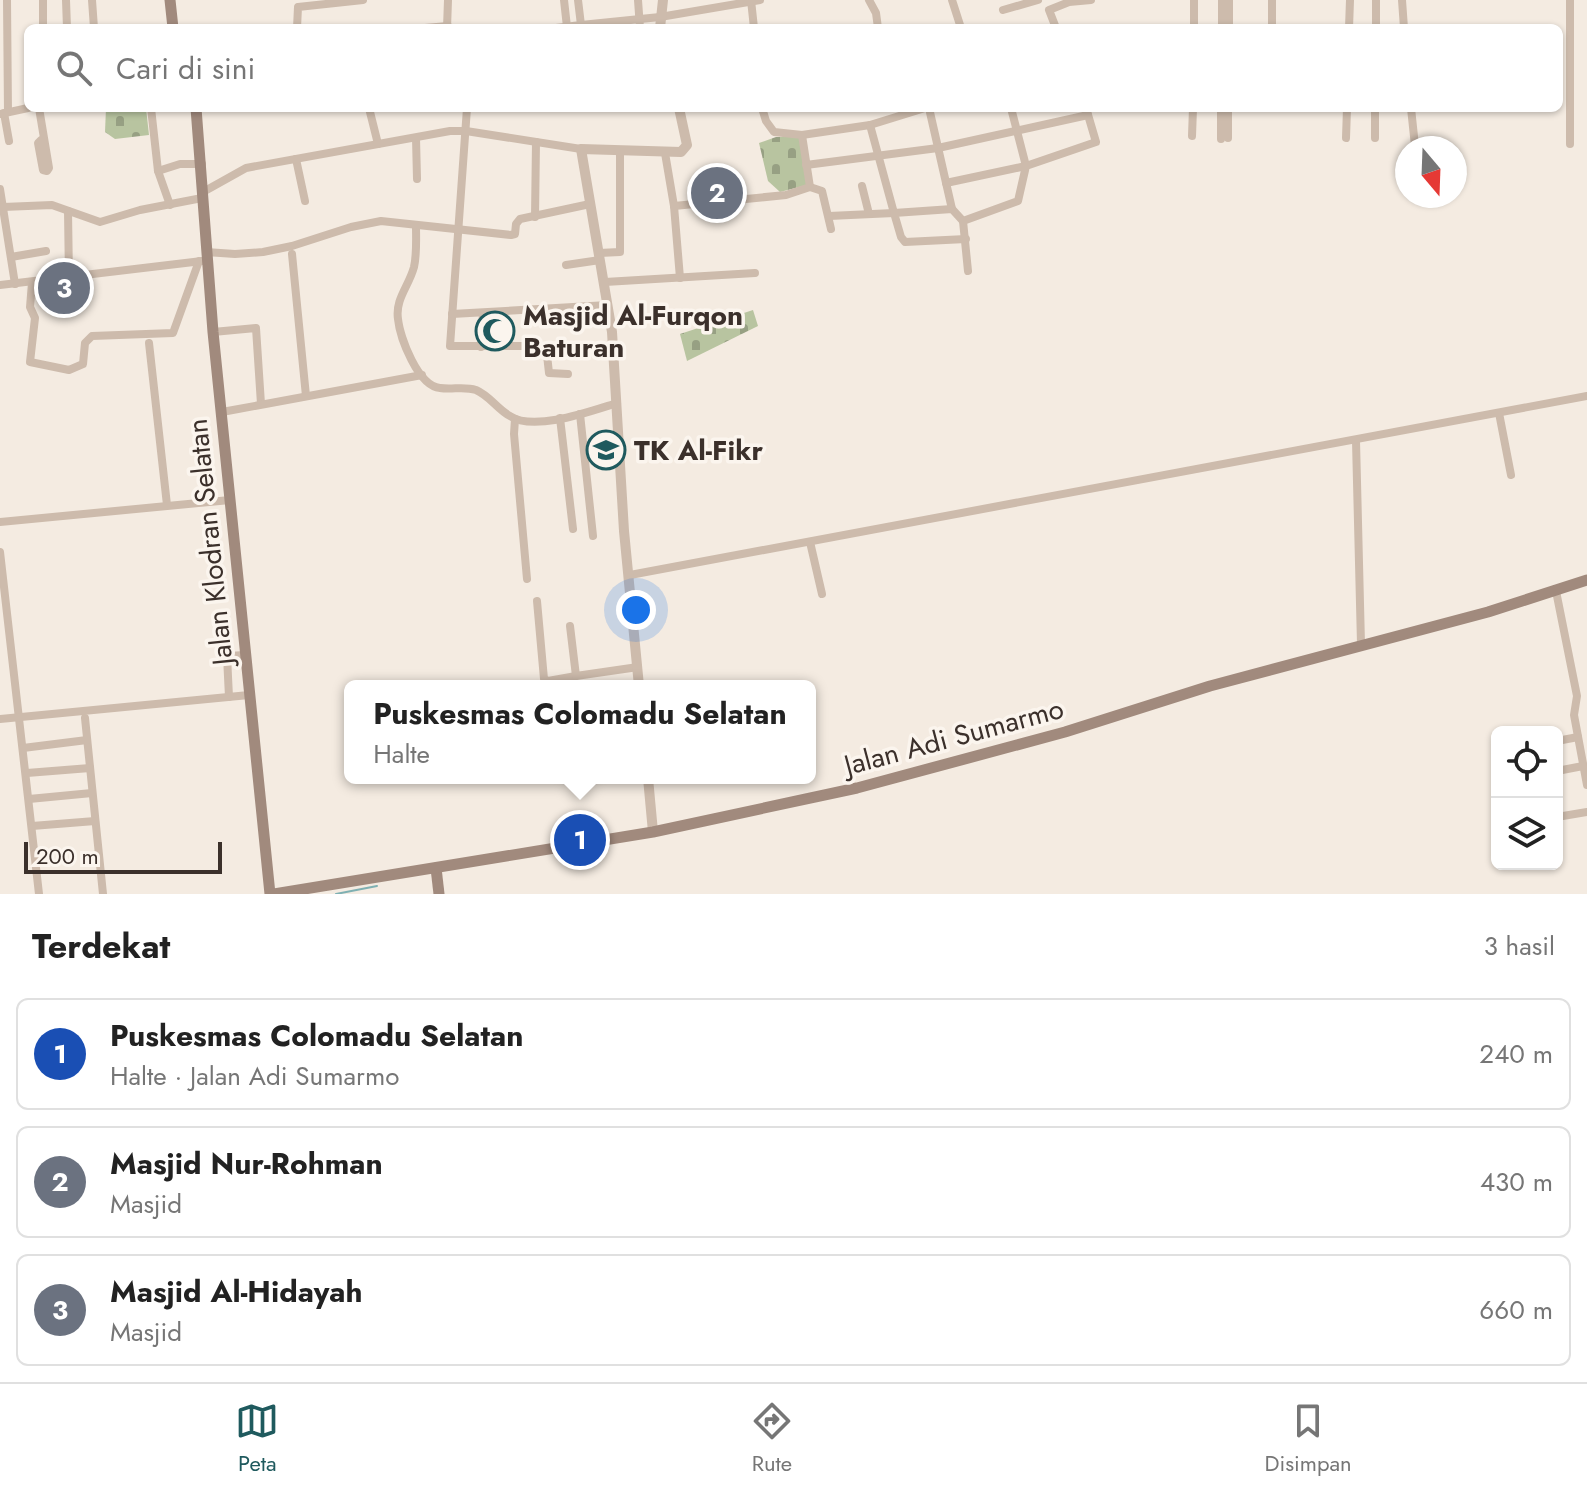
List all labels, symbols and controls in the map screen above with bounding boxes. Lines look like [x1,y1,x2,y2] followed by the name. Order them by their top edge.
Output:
[24,24,1563,112] search box
[52,46,96,90] icon: search
[116,47,255,90] text: Cari di sini
[1395,136,1467,208] north arrow
[691,163,743,223] pin: 2
[38,258,90,318] pin: 3
[523,295,743,368] place label: Masjid Al-Furqon Baturan
[474,310,516,352] mosque icon: Masjid Al-Furqon Baturan
[177,417,244,671] street label: Jalan Klodran Selatan
[585,429,627,471] school or university icon: TK Al-Fikr
[634,430,763,471] place label: TK Al-Fikr
[616,590,656,630] your location
[344,680,816,784] popup
[836,688,1068,787] street label: Jalan Adi Sumarmo
[373,692,787,735] text: Puskesmas Colomadu Selatan
[1491,726,1563,870] map controls
[1491,726,1563,798] button: locate
[373,735,430,773] text: Halte
[1491,798,1563,870] button: layers
[554,810,606,870] pin: 1
[24,838,222,874] scale bar
[36,840,99,872] text: 200 m
[32,922,170,971] text: Terdekat
[1484,927,1555,965] text: 3 hasil
[110,1014,523,1057] text: Puskesmas Colomadu Selatan
[53,1035,67,1073] text: 1
[1479,1035,1553,1073] text: 240 m
[110,1057,399,1095] text: Halte · Jalan Adi Sumarmo
[110,1142,383,1185] text: Masjid Nur-Rohman
[51,1163,69,1201] text: 2
[1480,1163,1553,1201] text: 430 m
[110,1185,182,1223] text: Masjid
[110,1270,363,1313] text: Masjid Al-Hidayah
[52,1291,68,1329] text: 3
[1479,1291,1553,1329] text: 660 m
[110,1313,182,1351] text: Masjid
[235,1399,279,1479] tab: Peta
[750,1399,794,1479] tab: Rute
[1265,1399,1352,1479] tab: Disimpan

